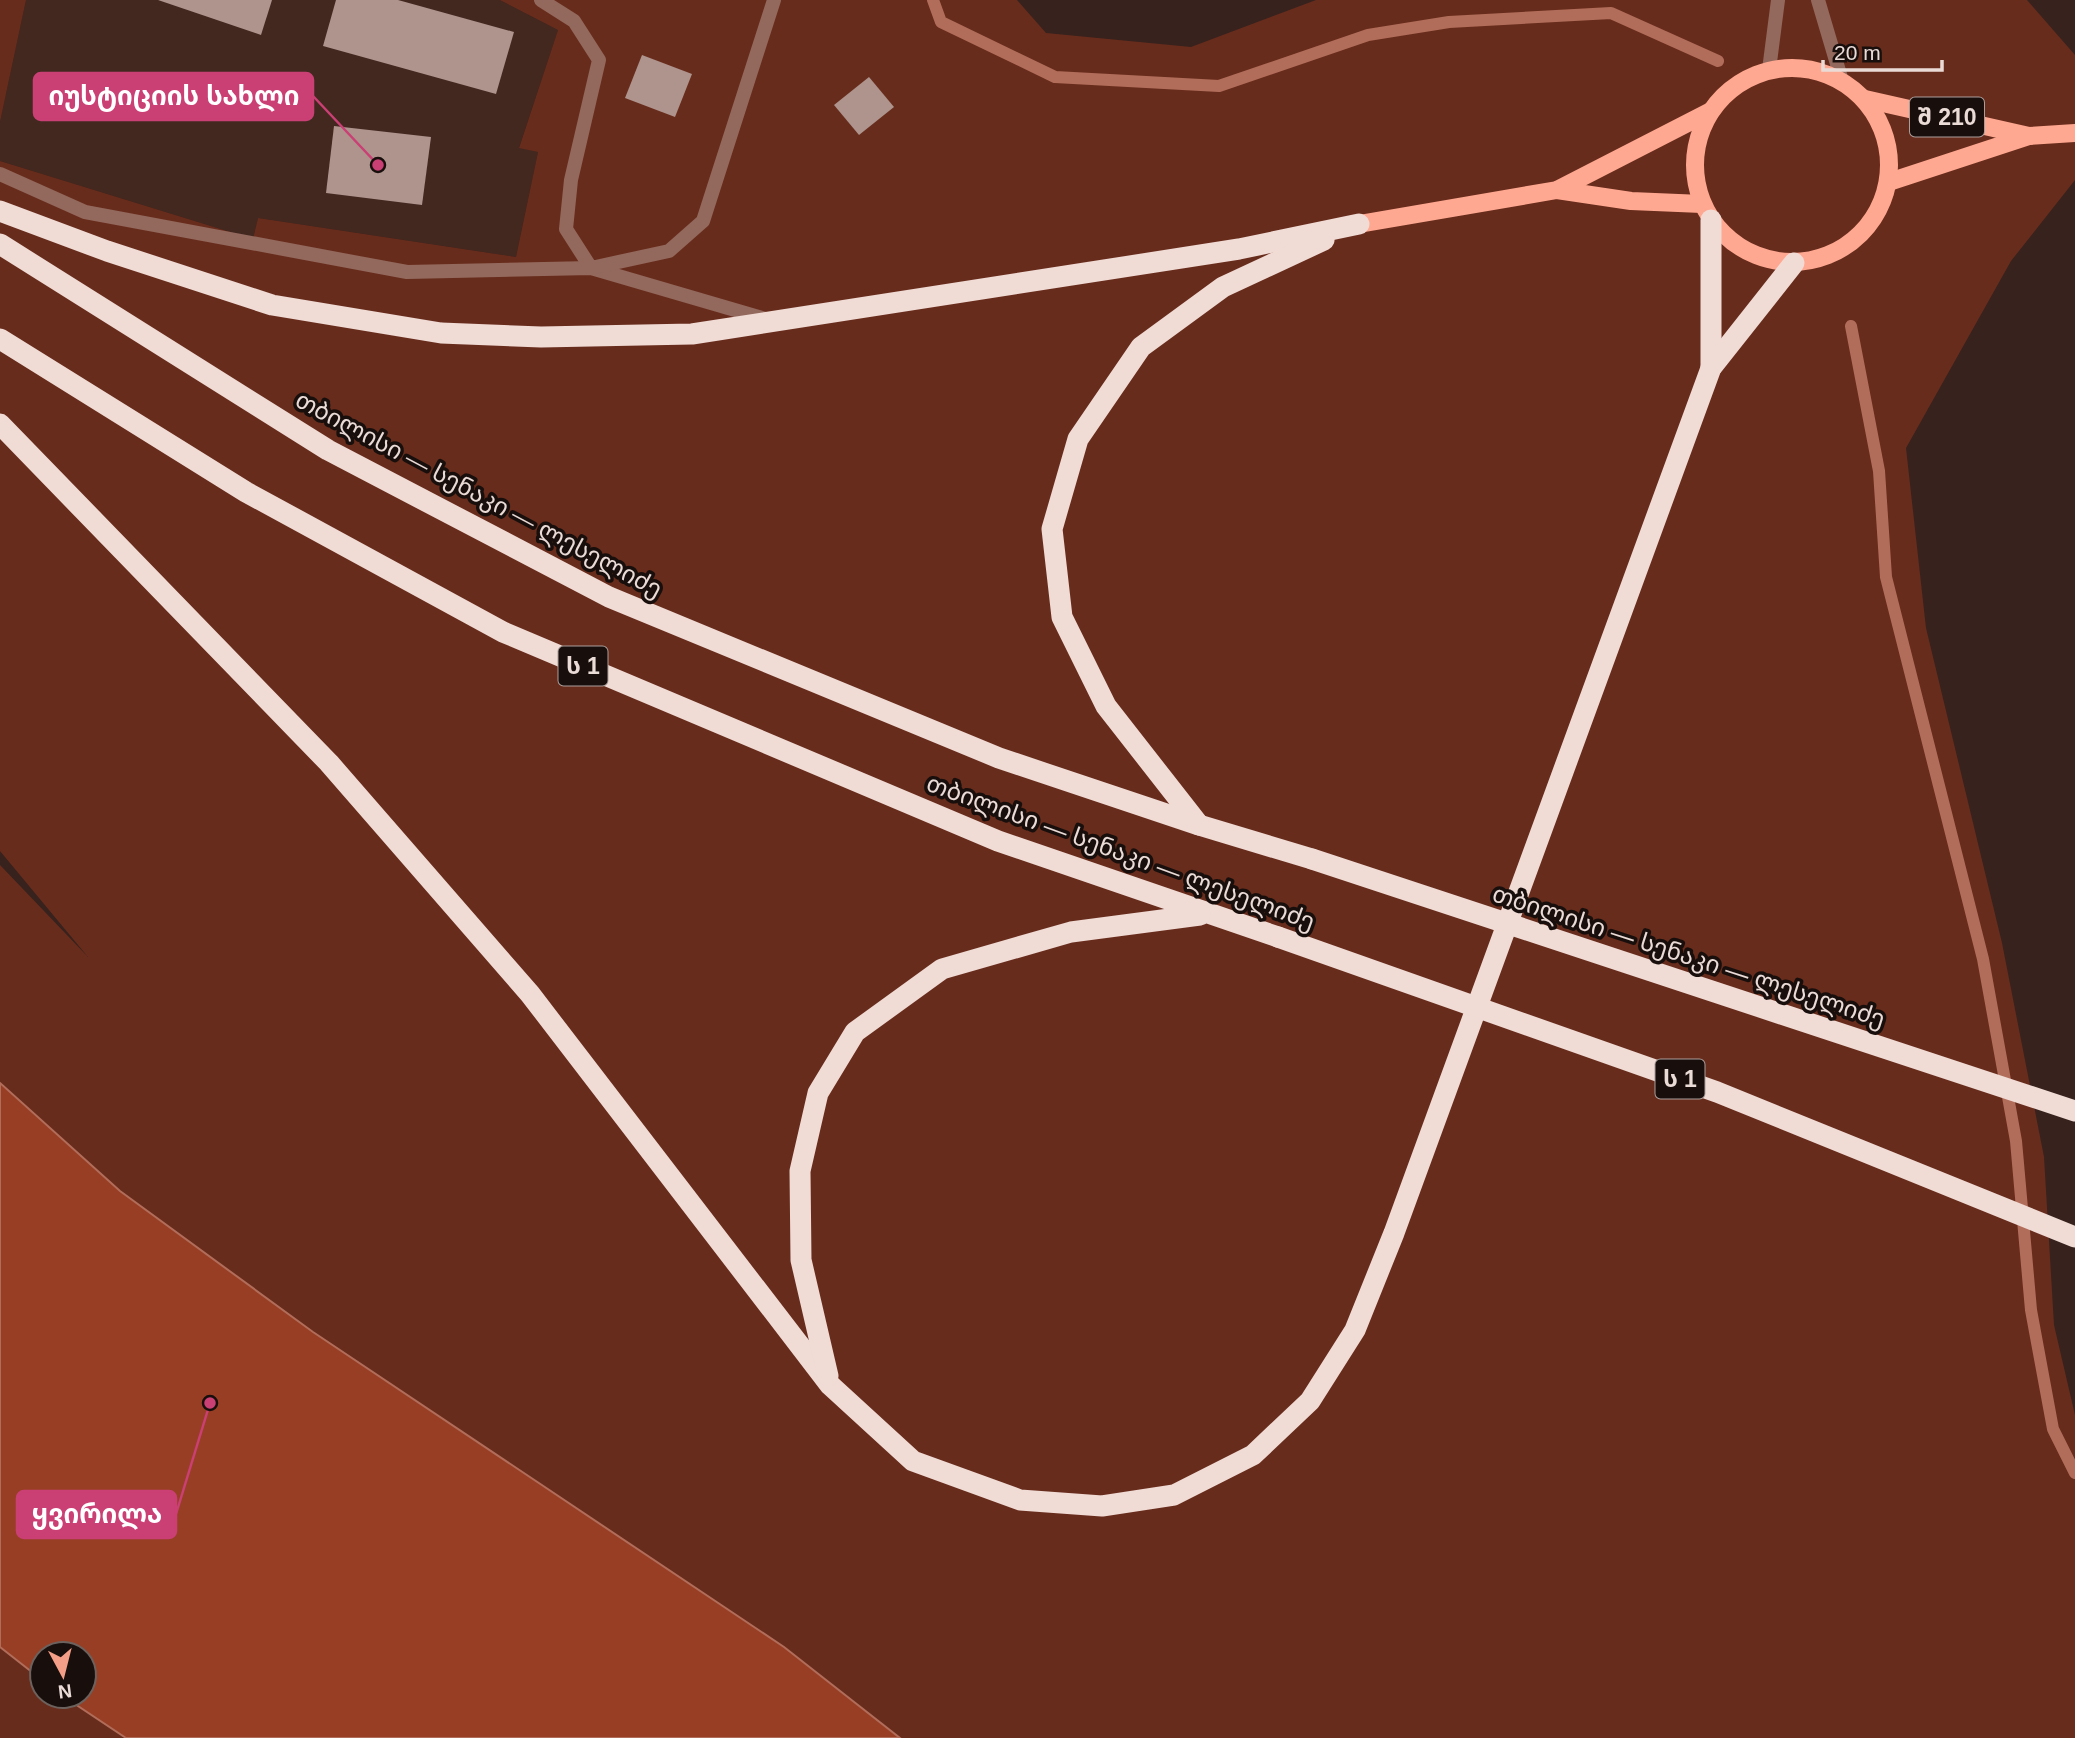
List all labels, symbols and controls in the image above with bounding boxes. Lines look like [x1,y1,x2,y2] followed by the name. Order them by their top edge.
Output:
[1823,28,1942,72] scale bar
[1834,41,1881,64] text: 20 m
[34,73,313,120] callout: იუსტიციის სახლი
[49,81,299,112] text: იუსტიციის სახლი
[1910,98,1984,136] road number: შ 210
[291,386,667,603] street label: თბილისი — სენაკი — ლესელიძე
[558,646,608,686] road number: ს 1
[923,769,1319,936] street label: თბილისი — სენაკი — ლესელიძე
[1489,880,1889,1033] street label: თბილისი — სენაკი — ლესელიძე
[1656,1060,1704,1098] road number: ს 1
[17,1491,176,1538] callout: ყვირილა
[32,1499,162,1530] text: ყვირილა
[28,1640,98,1710] north arrow
[57,1680,73,1703] text: N

